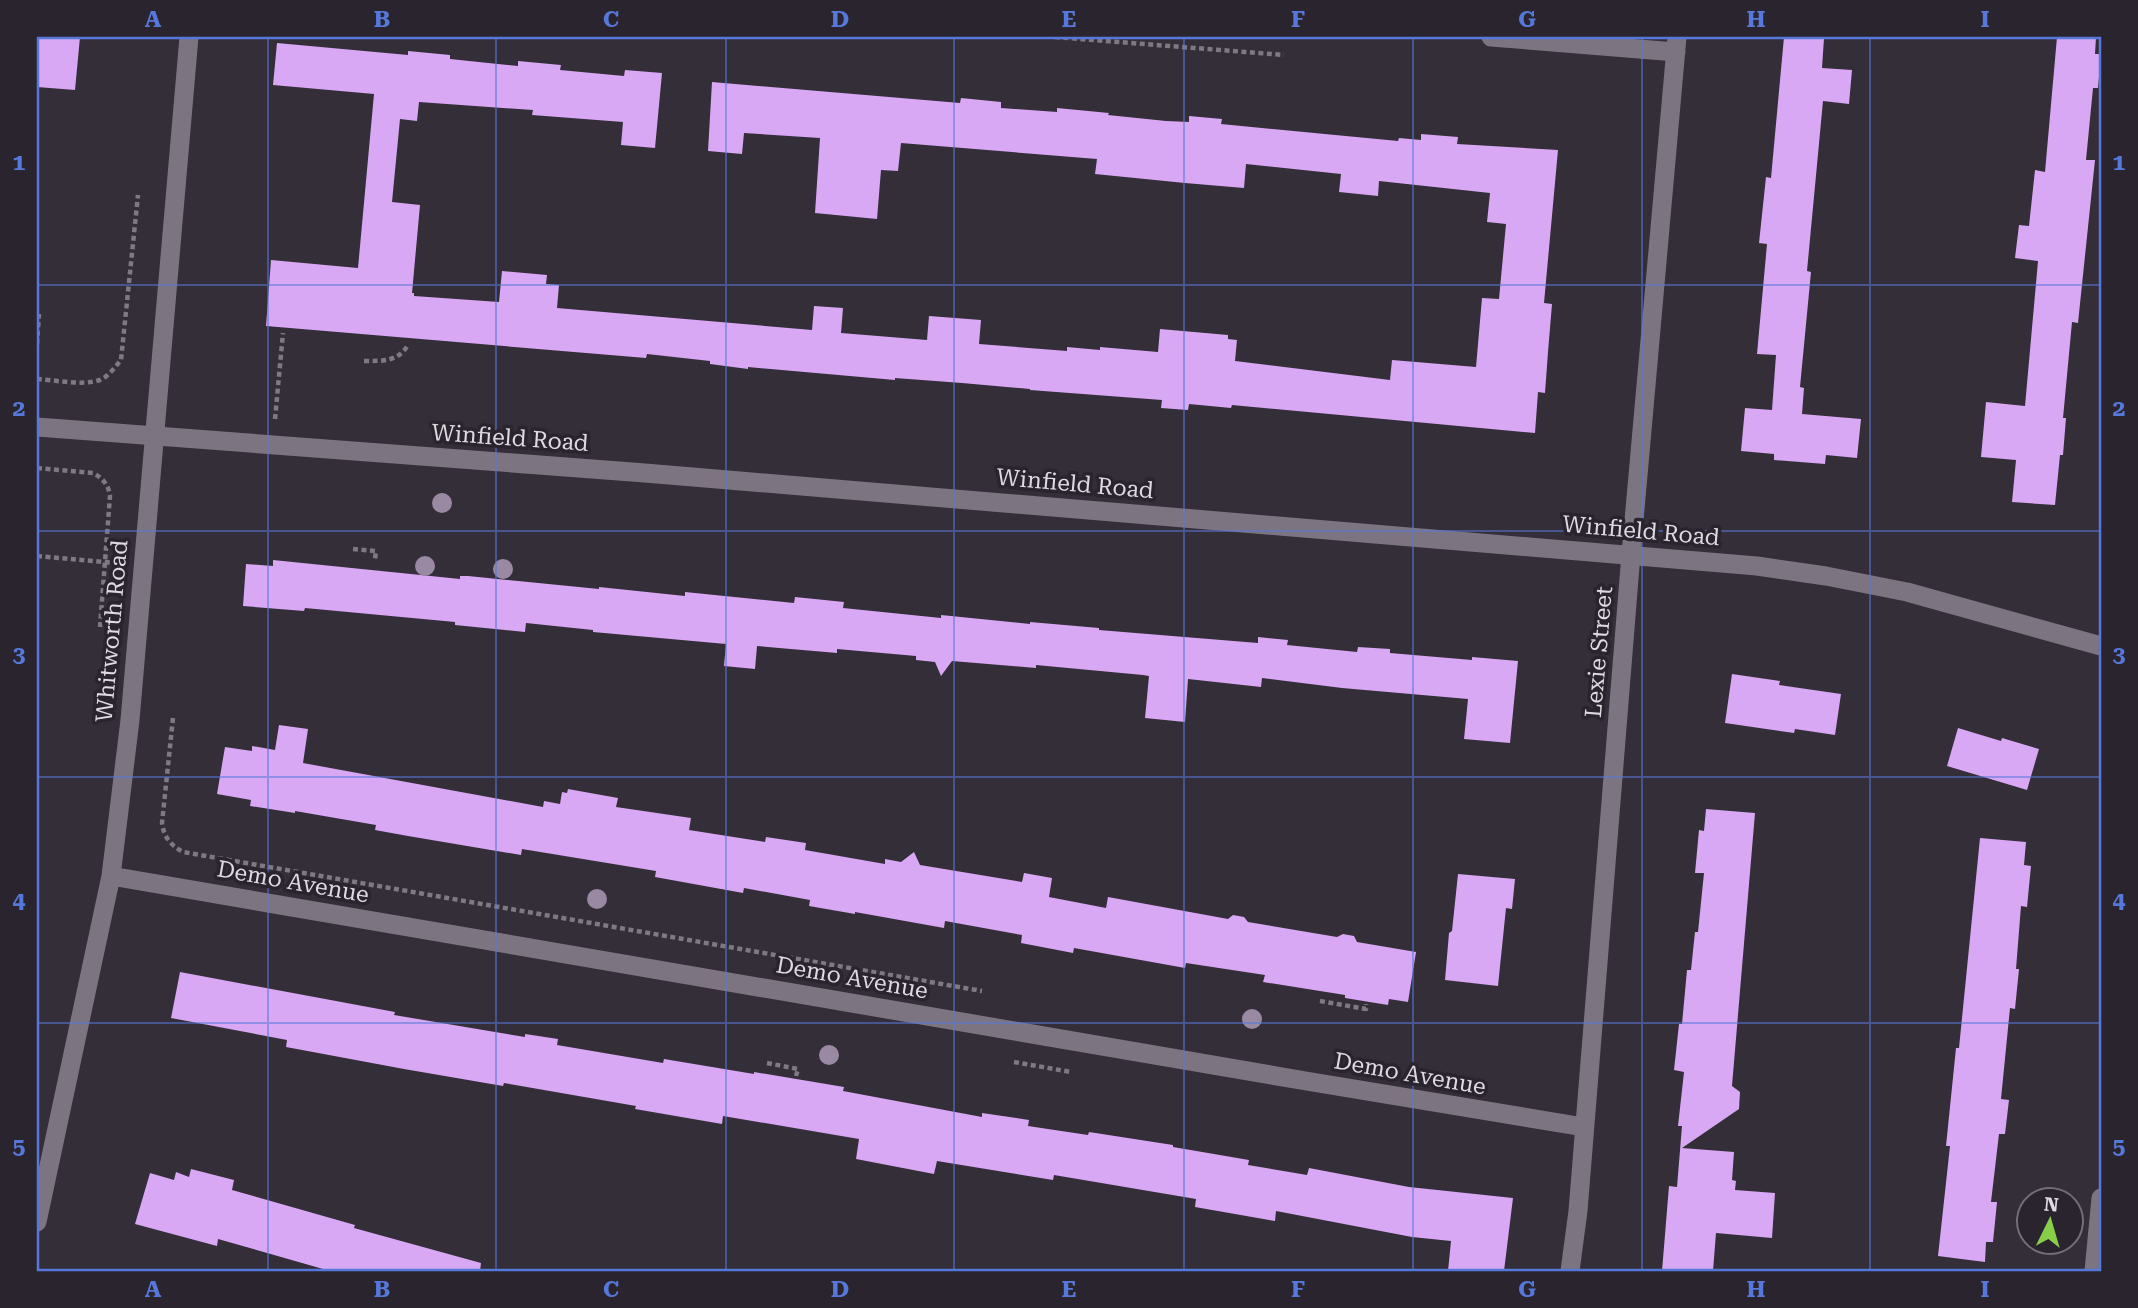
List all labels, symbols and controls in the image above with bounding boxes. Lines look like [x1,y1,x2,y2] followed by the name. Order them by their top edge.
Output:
[145,6,162,33] text: A
[374,6,390,33] text: B
[603,6,619,33] text: C
[831,6,849,33] text: D
[1062,6,1076,33] text: E
[1291,6,1305,33] text: F
[1518,6,1536,33] text: G
[1747,6,1766,33] text: H
[1980,6,1990,33] text: I
[13,149,26,176] text: 1
[2113,149,2126,176] text: 1
[13,395,25,422] text: 2
[2113,395,2125,422] text: 2
[430,419,590,457] street label: Winfield Road
[995,464,1155,504] street label: Winfield Road
[1561,511,1721,551] street label: Winfield Road
[91,538,133,723] street label: Whitworth Road
[1580,585,1618,719] street label: Lexie Street
[13,641,26,668] text: 3
[2113,641,2126,668] text: 3
[215,855,371,909] street label: Demo Avenue
[13,887,26,914] text: 4
[2113,887,2126,914] text: 4
[774,951,930,1005] street label: Demo Avenue
[1332,1047,1488,1101] street label: Demo Avenue
[13,1133,26,1160] text: 5
[2113,1133,2126,1160] text: 5
[2016,1186,2086,1256] north arrow
[2043,1192,2060,1217] text: N
[145,1276,162,1303] text: A
[374,1276,390,1303] text: B
[603,1276,619,1303] text: C
[831,1276,849,1303] text: D
[1062,1276,1076,1303] text: E
[1291,1276,1305,1303] text: F
[1518,1276,1536,1303] text: G
[1747,1276,1766,1303] text: H
[1980,1276,1990,1303] text: I

